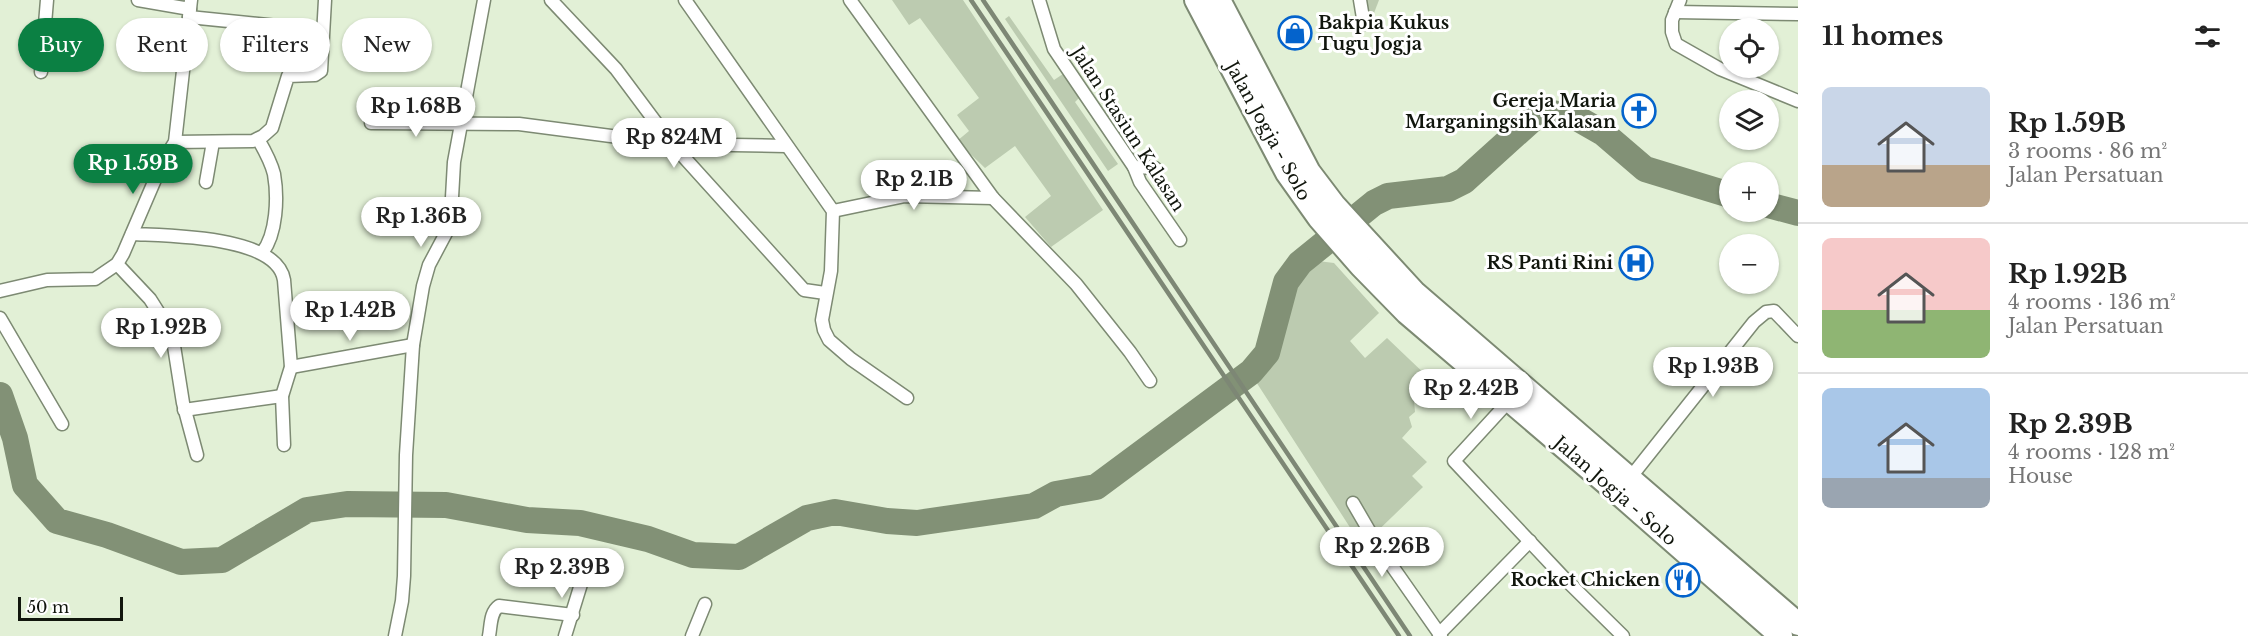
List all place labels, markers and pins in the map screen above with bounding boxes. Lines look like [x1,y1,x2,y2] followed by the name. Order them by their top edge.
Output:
[1318,12,1449,55] place label: Bakpia Kukus Tugu Jogja
[1277,15,1313,51] shop icon: Bakpia Kukus Tugu Jogja
[354,87,478,138] pin: Rp 1.68B
[1405,90,1617,133] place label: Gereja Maria Marganingsih Kalasan
[1621,93,1657,129] church icon: Gereja Maria Marganingsih Kalasan
[619,118,729,169] pin: Rp 824M
[71,144,195,195] pin: Rp 1.59B
[859,160,969,211] pin: Rp 2.1B
[359,197,483,248] pin: Rp 1.36B
[1618,245,1654,281] hospital icon: RS Panti Rini
[1487,252,1613,274] place label: RS Panti Rini
[288,291,412,342] pin: Rp 1.42B
[99,308,223,359] pin: Rp 1.92B
[1651,347,1775,398] pin: Rp 1.93B
[1409,369,1533,420] pin: Rp 2.42B
[1320,527,1444,578] pin: Rp 2.26B
[500,548,624,599] pin: Rp 2.39B
[1665,562,1701,598] restaurant icon: Rocket Chicken
[1510,569,1660,591] place label: Rocket Chicken

